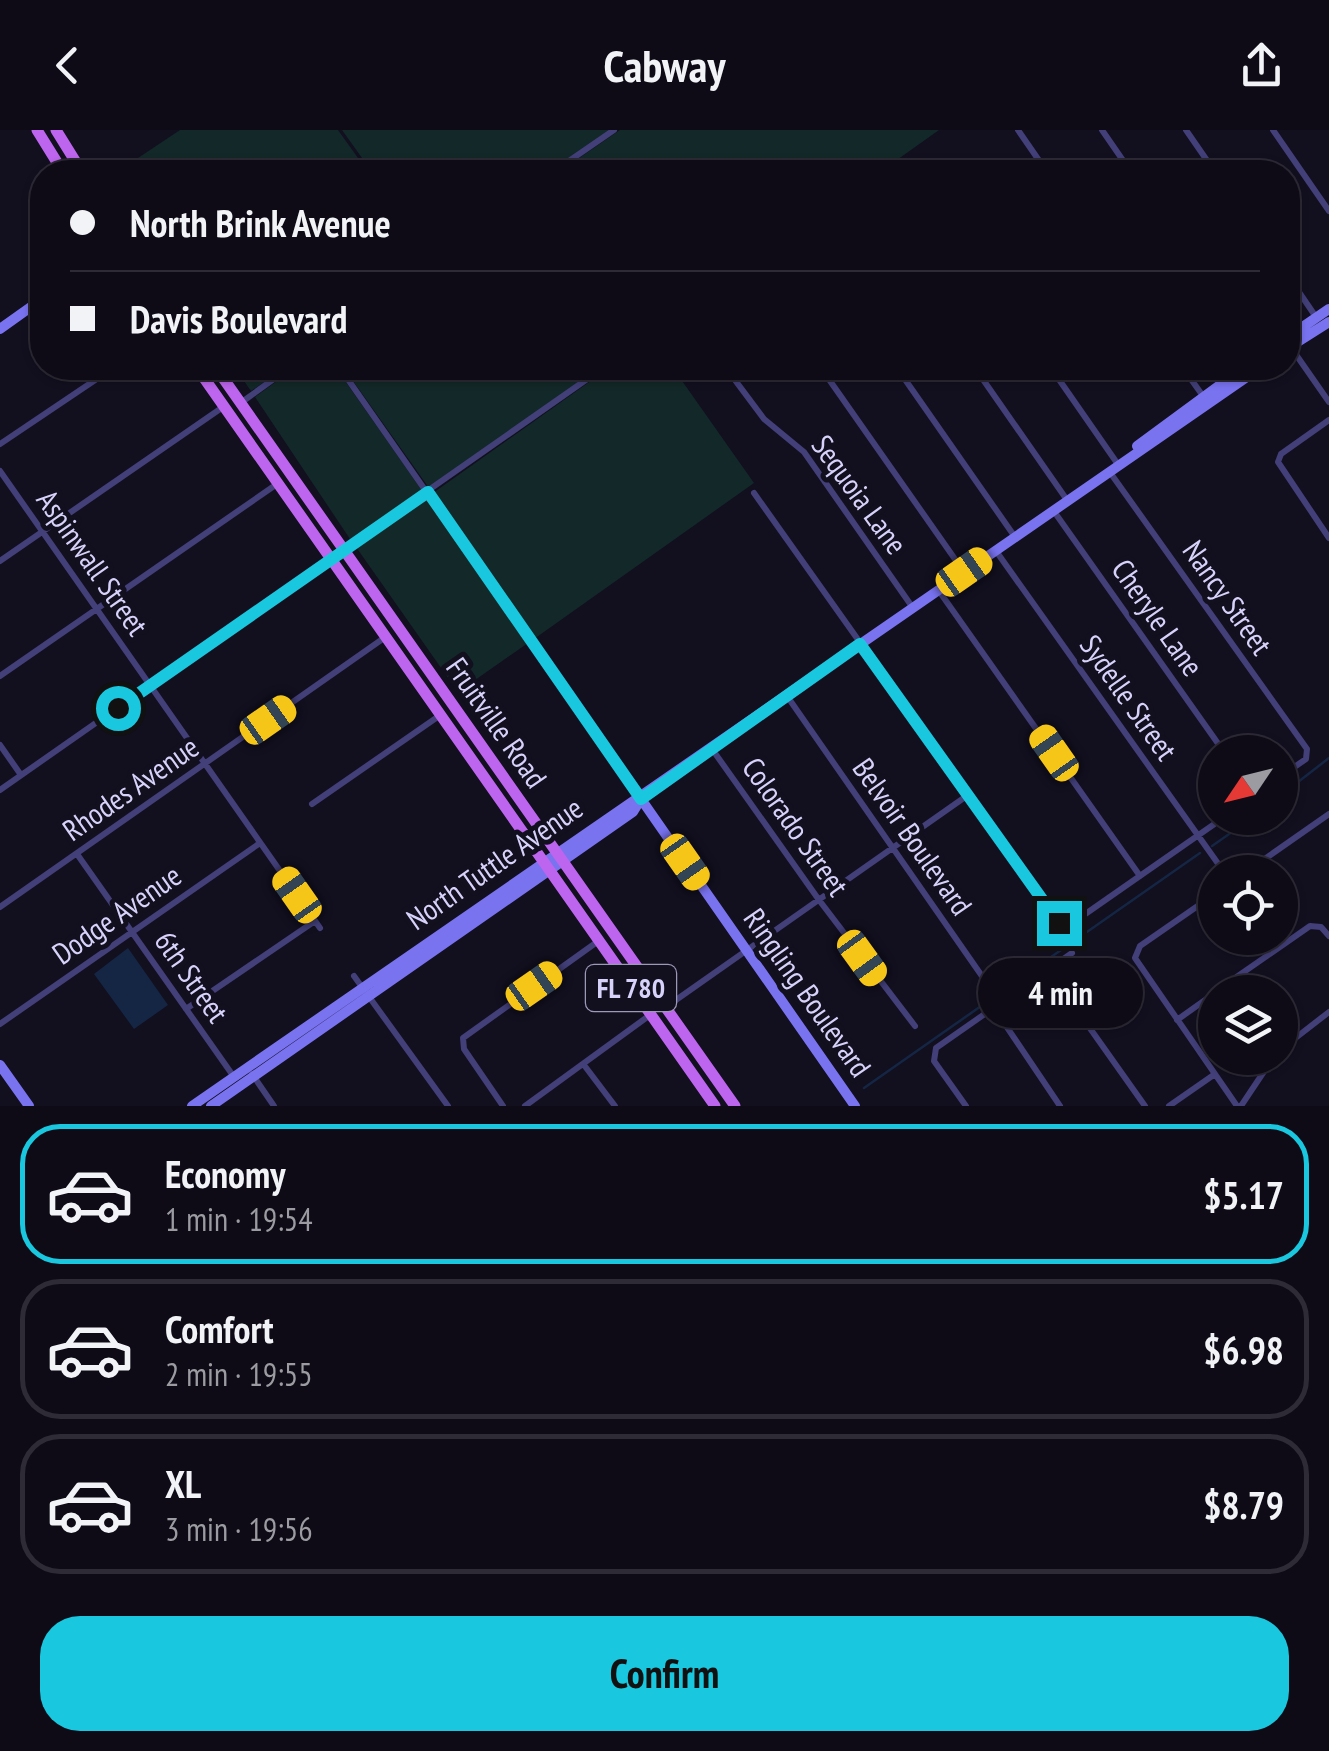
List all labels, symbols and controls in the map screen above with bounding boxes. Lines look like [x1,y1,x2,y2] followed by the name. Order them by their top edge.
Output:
[604,36,725,94] text: Cabway
[40,38,95,93] icon: back
[1234,38,1289,93] icon: share
[130,198,391,247] text: North Brink Avenue
[130,294,347,343] text: Davis Boulevard
[804,427,917,562] street label: Sequoia Lane
[29,482,158,643] street label: Aspinwall Street
[1175,532,1282,662] street label: Nancy Street
[931,543,997,601] car
[1104,551,1213,683] street label: Cheryle Lane
[1072,627,1187,768] street label: Sydelle Street
[438,649,556,795] street label: Fruitville Road
[96,686,141,731] route start
[235,691,301,749] car
[1025,720,1083,786] car
[54,727,206,849] street label: Rhodes Avenue
[1198,735,1298,835] north arrow
[1198,735,1298,1075] map controls
[734,749,859,904] street label: Colorado Street
[845,750,982,922] street label: Belvoir Boulevard
[398,788,590,938] street label: North Tuttle Avenue
[656,829,714,895] car
[44,855,188,972] street label: Dodge Avenue
[1198,855,1298,955] button: locate
[268,862,326,928] car
[736,900,881,1084] street label: Ringling Boulevard
[1037,901,1082,946] route end
[147,923,238,1030] street label: 6th Street
[832,925,892,991] car
[501,957,567,1015] car
[976,958,1142,1028] callout: 4 min
[586,965,676,1011] road number: FL 780
[1028,972,1093,1014] text: 4 min
[1198,975,1298,1075] button: layers
[45,1149,135,1239] icon: car
[165,1149,285,1198] text: Economy
[1203,1170,1284,1219] text: $5.17
[165,1198,313,1240] text: 1 min · 19:54
[45,1304,135,1394] icon: car
[165,1304,274,1353] text: Comfort
[1203,1325,1284,1374] text: $6.98
[165,1353,313,1395] text: 2 min · 19:55
[45,1459,135,1549] icon: car
[165,1459,201,1508] text: XL
[1203,1480,1284,1529] text: $8.79
[165,1508,313,1550] text: 3 min · 19:56
[40,1616,1289,1731] button: Confirm

